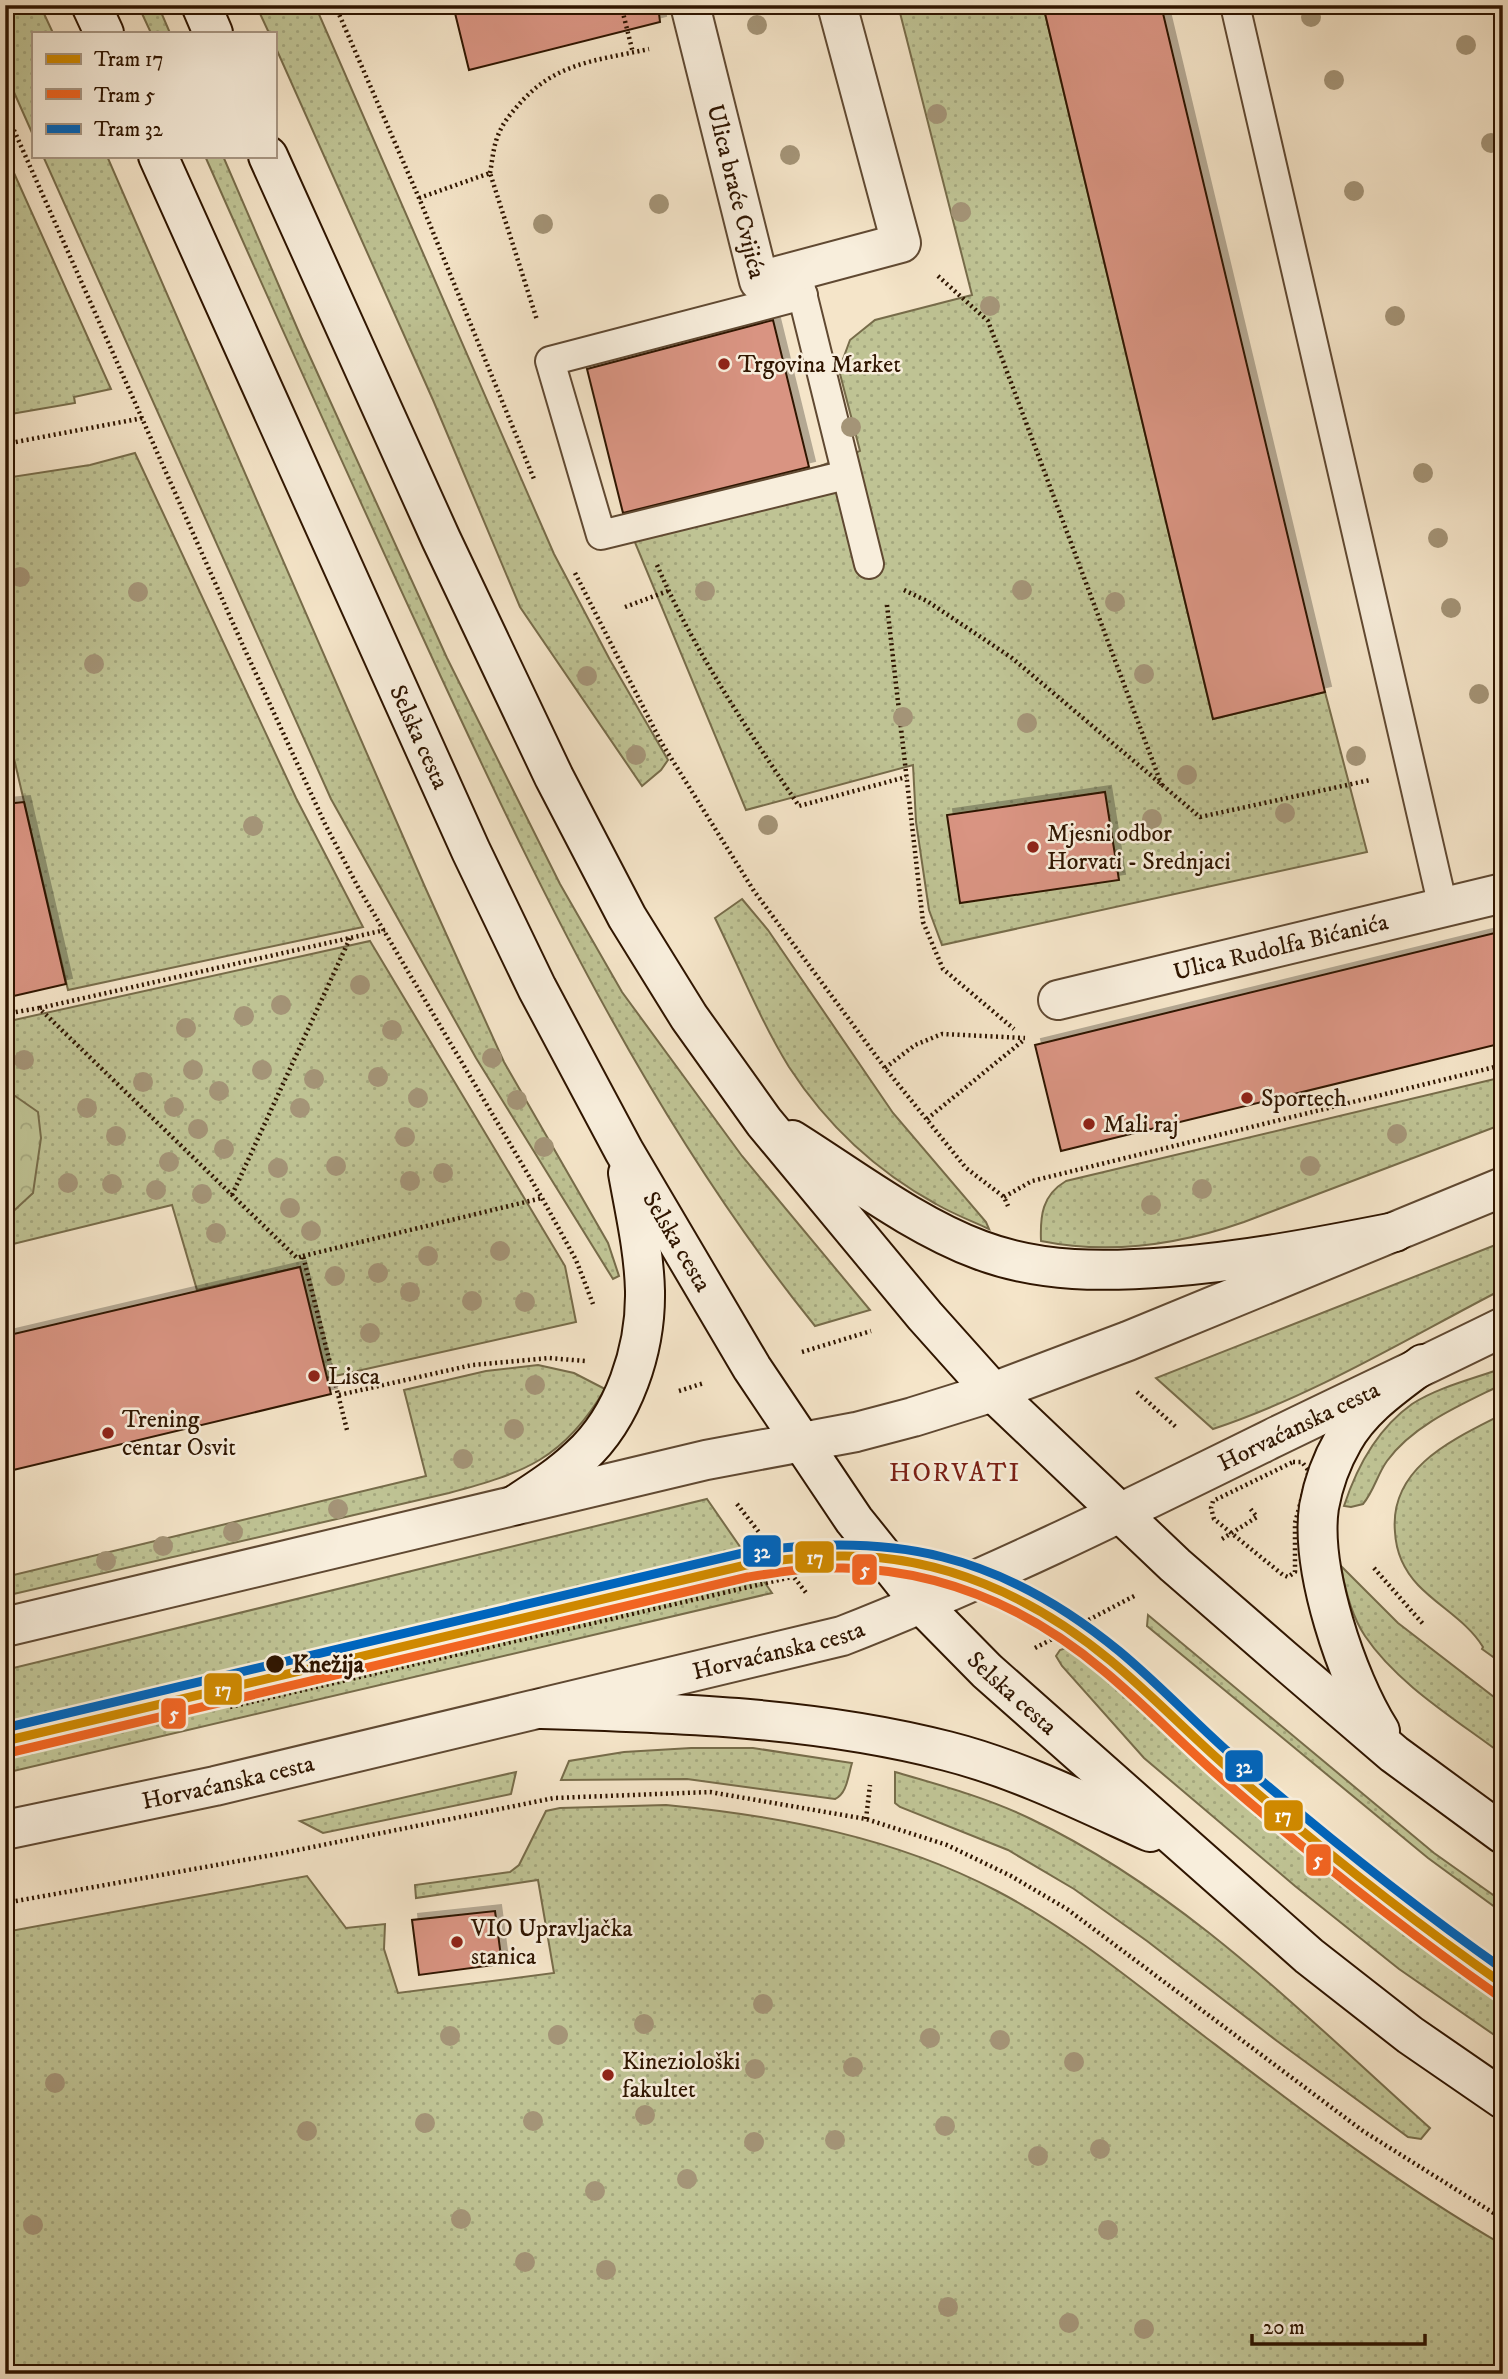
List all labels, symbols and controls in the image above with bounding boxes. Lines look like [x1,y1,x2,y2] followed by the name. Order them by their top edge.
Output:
[32,32,276,158] legend
[94,47,164,73] text: Tram 17
[94,83,155,109] text: Tram 5
[699,101,772,283] street label: Ulica braće Cvijića
[94,117,164,143] text: Tram 32
[738,350,901,380] place label: Trgovina Market
[716,356,732,372] marker: Trgovina Market
[382,680,456,795] street label: Selska cesta
[1047,819,1231,877] place label: Mjesni odbor Horvati - Srednjaci
[1025,839,1041,855] marker: Mjesni odbor Horvati - Srednjaci
[1170,907,1392,988] street label: Ulica Rudolfa Bićanića
[1261,1084,1347,1114] place label: Sportech
[1239,1090,1255,1106] marker: Sportech
[1103,1110,1179,1140] place label: Mali raj
[1081,1116,1097,1132] marker: Mali raj
[635,1186,718,1298] street label: Selska cesta
[328,1362,381,1392] place label: Lisca
[306,1368,322,1384] marker: Lisca
[1213,1375,1385,1479] street label: Horvaćanska cesta
[122,1405,236,1463] place label: Trening centar Osvit
[100,1425,116,1441] marker: Trening centar Osvit
[889,1457,1021,1490] district label: HORVATI
[742,1534,782,1568] line badge: 32
[794,1540,835,1574] line badge: 17
[754,1541,771,1564] text: 32
[807,1547,824,1570] text: 17
[851,1553,878,1586] line badge: 5
[859,1559,870,1582] text: 5
[690,1614,870,1687] street label: Horvaćanska cesta
[960,1645,1064,1743] street label: Selska cesta
[292,1650,365,1680] place label: Knežija
[264,1653,286,1675] marker: Knežija
[203,1672,243,1706] line badge: 17
[215,1679,232,1702] text: 17
[160,1697,187,1730] line badge: 5
[168,1703,179,1726] text: 5
[139,1749,318,1817] street label: Horvaćanska cesta
[1224,1749,1264,1783] line badge: 32
[1236,1756,1253,1779] text: 32
[1263,1799,1304,1832] line badge: 17
[1275,1805,1292,1828] text: 17
[1305,1843,1332,1877] line badge: 5
[1312,1849,1323,1872] text: 5
[470,1914,634,1972] place label: VIO Upravljačka stanica
[449,1934,465,1950] marker: VIO Upravljačka stanica
[622,2047,741,2105] place label: Kineziološki fakultet
[600,2067,616,2083] marker: Kineziološki fakultet
[1252,2302,1426,2346] scale bar
[1263,2315,1305,2341] text: 20 m

